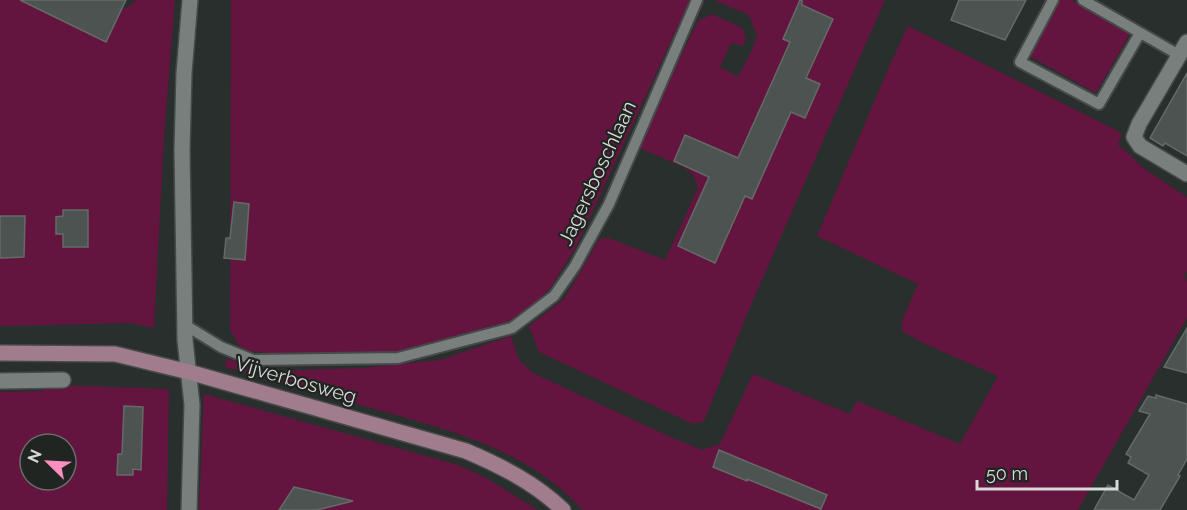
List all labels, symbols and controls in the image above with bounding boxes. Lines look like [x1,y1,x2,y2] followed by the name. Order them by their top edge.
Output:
[553,97,641,249] street label: Jagersboschlaan
[233,351,359,409] street label: Vijverbosweg
[18,432,78,492] north arrow
[24,447,46,466] text: N
[977,453,1116,491] scale bar
[986,463,1028,484] text: 50 m

